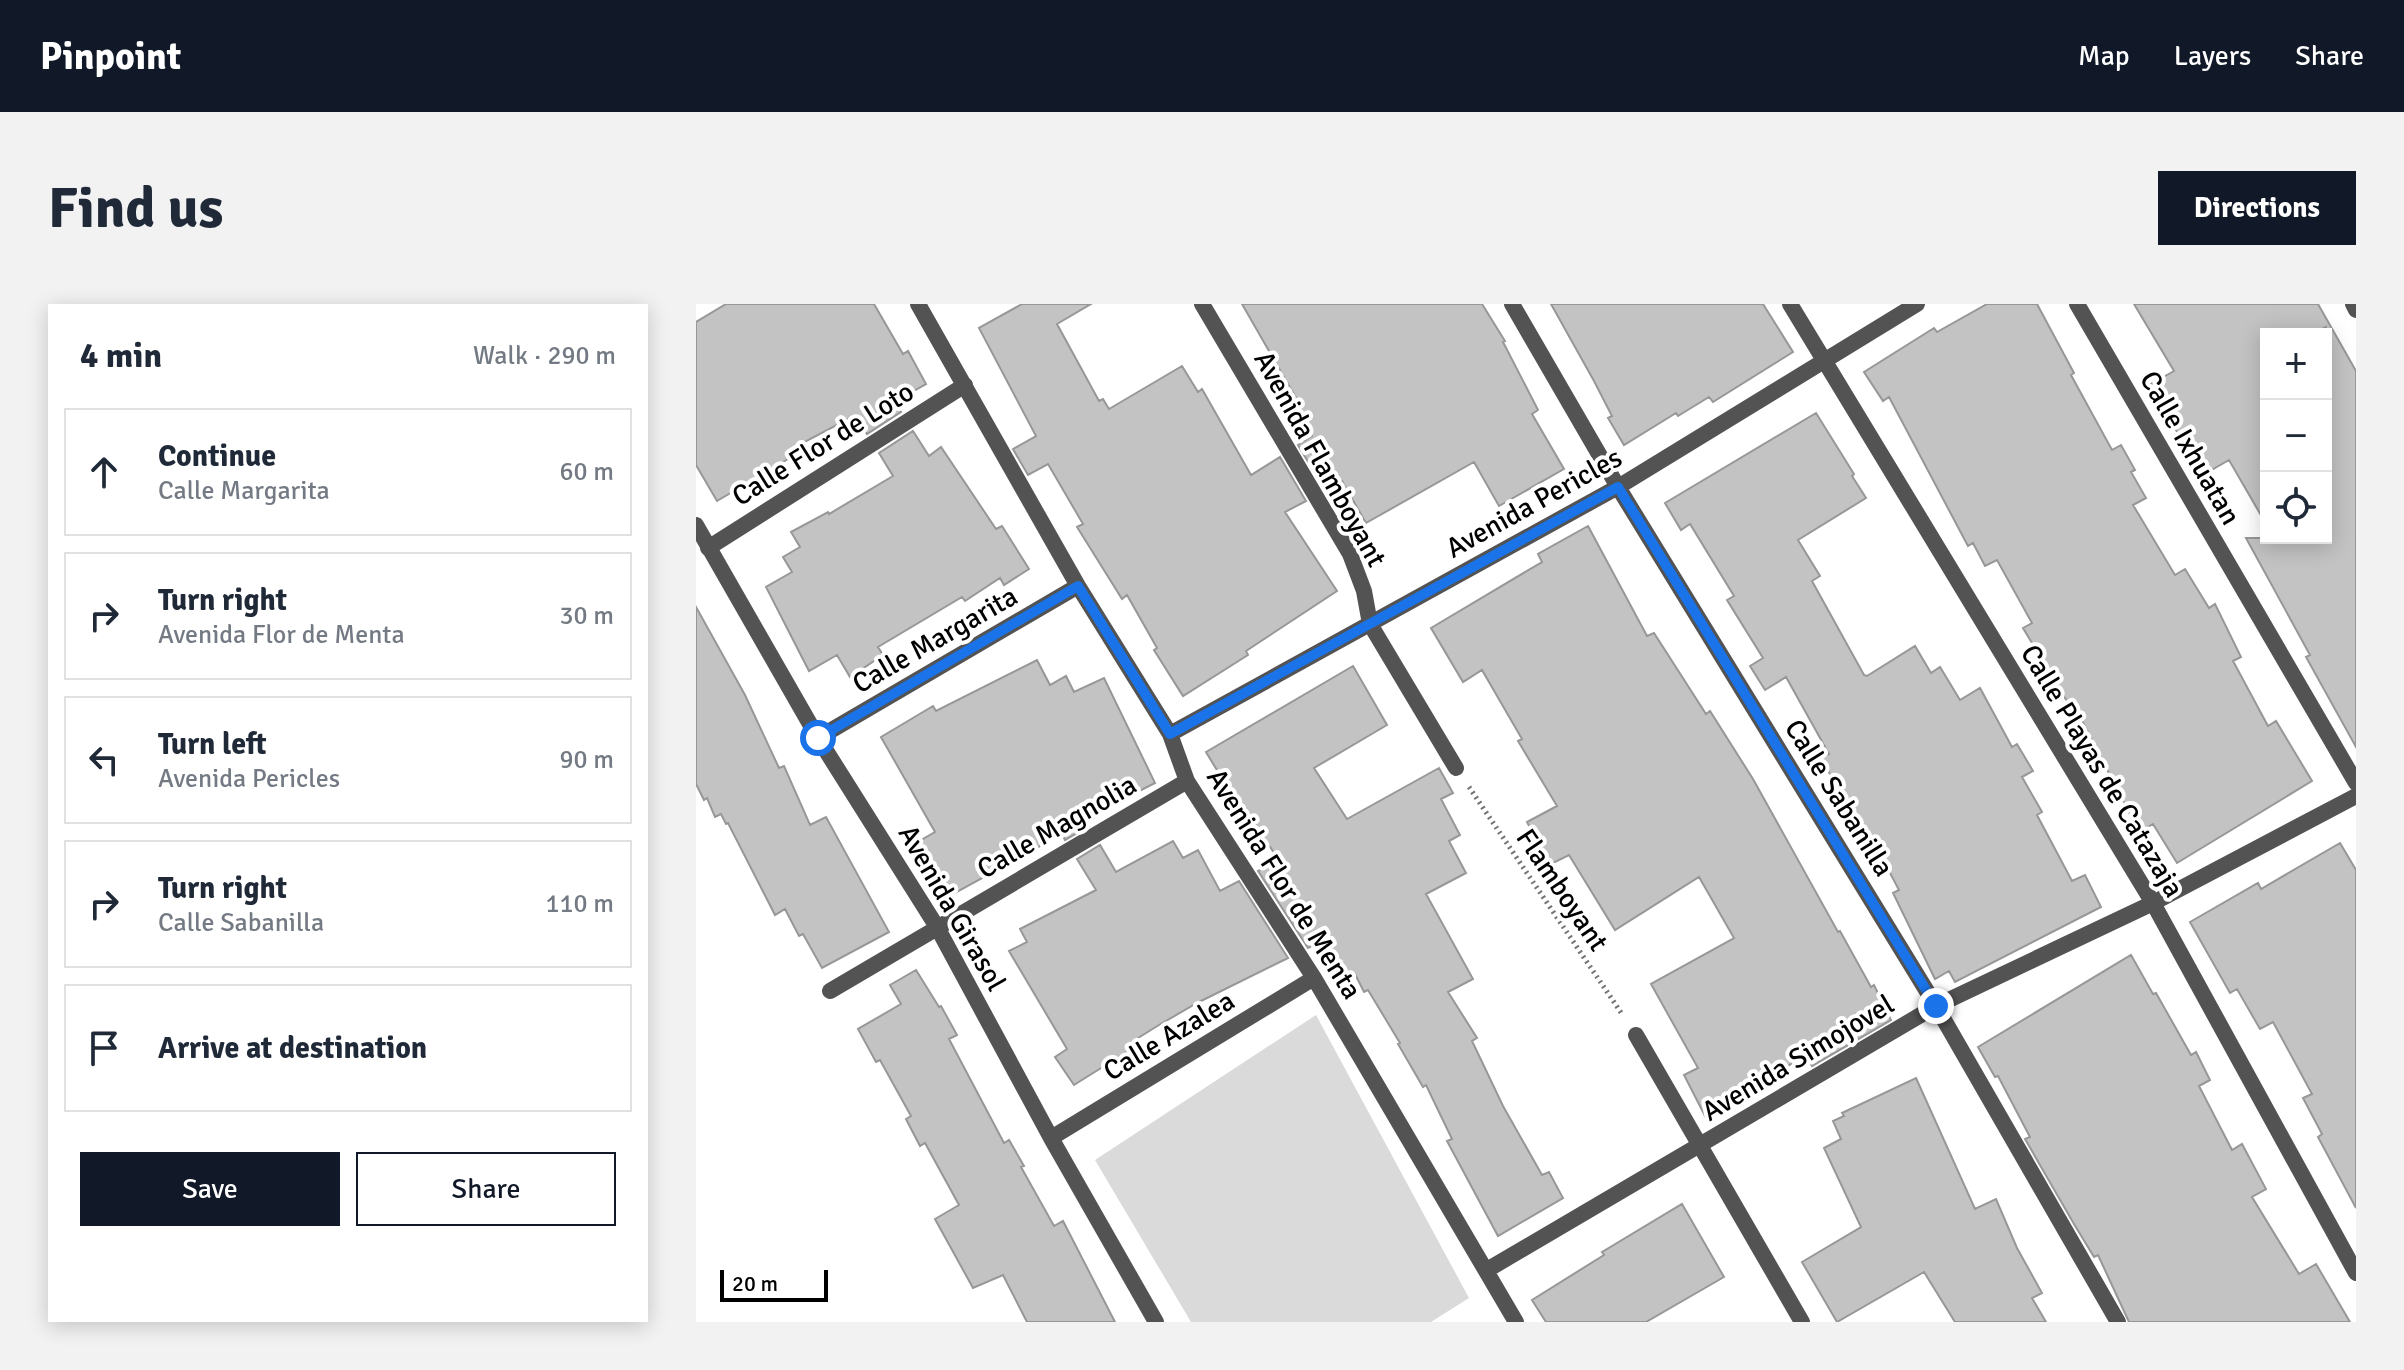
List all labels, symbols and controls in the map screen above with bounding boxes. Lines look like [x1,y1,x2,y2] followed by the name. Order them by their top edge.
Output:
[40,33,181,80] text: Pinpoint
[2078,39,2130,73] text: Map
[2174,39,2251,73] text: Layers
[2295,39,2364,73] text: Share
[2158,171,2356,245] button: Directions
[48,174,223,243] text: Find us
[2260,328,2332,544] map controls
[2260,328,2332,400] button: +
[80,335,162,377] text: 4 min
[473,340,616,372] text: Walk · 290 m
[1247,345,1393,573] street label: Avenida Flamboyant
[2132,365,2248,531] street label: Calle Ixhuatan
[726,375,920,513] street label: Calle Flor de Loto
[2260,400,2332,472] button: −
[158,438,276,475] text: Continue
[1440,441,1628,565] street label: Avenida Pericles
[82,450,126,494] icon: ahead
[559,456,614,488] text: 60 m
[2260,472,2332,544] button: locate
[158,475,330,507] text: Calle Margarita
[846,579,1024,701] street label: Calle Margarita
[158,582,287,619] text: Turn right
[82,594,126,638] icon: right
[559,600,614,632] text: 30 m
[158,619,405,651] text: Avenida Flor de Menta
[2013,639,2191,903] street label: Calle Playas de Catazaja
[1777,713,1901,883] street label: Calle Sabanilla
[800,720,836,756] route start
[158,726,267,763] text: Turn left
[82,738,126,782] icon: left
[559,744,614,776] text: 90 m
[1199,762,1369,1006] street label: Avenida Flor de Menta
[158,763,340,795] text: Avenida Pericles
[971,768,1143,886] street label: Calle Magnolia
[891,819,1013,997] street label: Avenida Girasol
[1509,822,1615,958] street label: Flamboyant
[158,870,287,907] text: Turn right
[82,882,126,926] icon: right
[545,888,614,920] text: 110 m
[158,907,324,939] text: Calle Sabanilla
[1097,984,1241,1088] street label: Calle Azalea
[1696,987,1900,1129] street label: Avenida Simojovel
[1918,988,1954,1024] route end
[82,1026,126,1070] icon: arrive
[158,1030,427,1067] text: Arrive at destination
[80,1152,340,1226] button: Save
[356,1152,616,1226] button: Share
[720,1266,828,1302] scale bar
[732,1270,778,1297] text: 20 m

